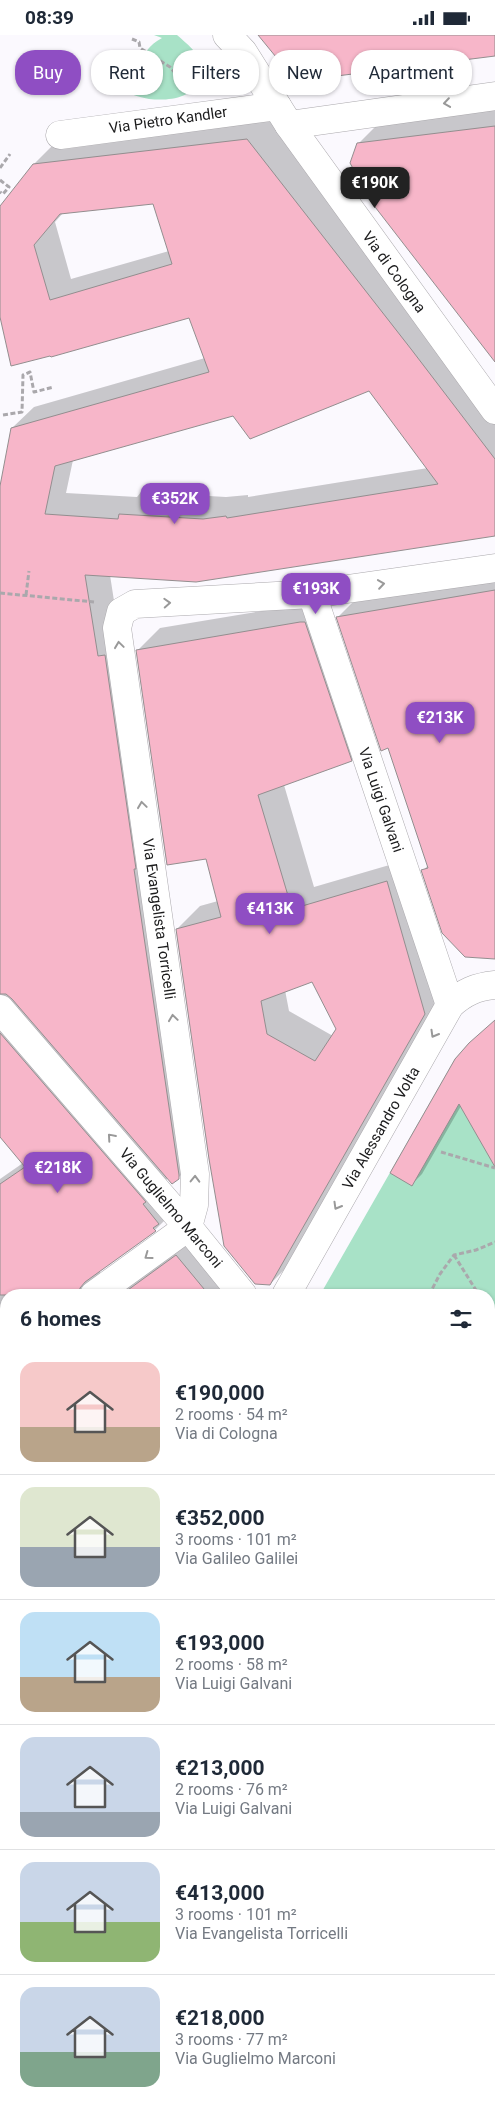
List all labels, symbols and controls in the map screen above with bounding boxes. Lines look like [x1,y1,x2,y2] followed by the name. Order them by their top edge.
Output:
[25,6,74,29] text: 08:39
[15,50,81,95] chip: Buy
[91,50,163,95] chip: Rent
[173,50,259,95] chip: Filters
[269,50,341,95] chip: New
[351,50,472,95] chip: Apartment
[442,97,451,107] one-way arrow
[108,103,228,137] street label: Via Pietro Kandler
[340,167,410,209] pin: €190K
[352,173,398,192] text: €190K
[358,228,430,316] street label: Via di Cologna
[140,483,210,525] pin: €352K
[152,489,198,508] text: €352K
[281,573,351,615] pin: €193K
[293,579,339,598] text: €193K
[377,580,386,590] one-way arrow
[164,597,172,608] one-way arrow
[114,640,125,648] one-way arrow
[405,701,475,744] pin: €213K
[417,708,463,727] text: €213K
[355,745,407,855] street label: Via Luigi Galvani
[138,801,148,810] one-way arrow
[139,837,179,1001] street label: Via Evangelista Torricelli
[235,893,305,935] pin: €413K
[247,899,293,918] text: €413K
[168,1014,179,1022] one-way arrow
[430,1028,440,1037] one-way arrow
[339,1064,423,1192] street label: Via Alessandro Volta
[108,1134,116,1143] one-way arrow
[116,1144,226,1272] street label: Via Guglielmo Marconi
[23,1151,93,1194] pin: €218K
[35,1158,81,1177] text: €218K
[190,1175,200,1182] one-way arrow
[333,1200,343,1209] one-way arrow
[144,1250,154,1259] one-way arrow
[447,1305,475,1333] icon: filters
[20,1307,101,1331] text: 6 homes
[175,1381,265,1405] text: €190,000
[60,1382,120,1442] icon: home
[175,1405,288,1424] text: 2 rooms · 54 m²
[175,1424,278,1443] text: Via di Cologna
[175,1506,265,1530] text: €352,000
[60,1507,120,1567] icon: home
[175,1530,297,1549] text: 3 rooms · 101 m²
[175,1549,298,1568] text: Via Galileo Galilei
[175,1631,265,1655] text: €193,000
[60,1632,120,1692] icon: home
[175,1655,288,1674] text: 2 rooms · 58 m²
[175,1674,292,1693] text: Via Luigi Galvani
[175,1756,265,1780] text: €213,000
[60,1757,120,1817] icon: home
[175,1780,288,1799] text: 2 rooms · 76 m²
[175,1799,292,1818] text: Via Luigi Galvani
[175,1881,265,1905] text: €413,000
[60,1882,120,1942] icon: home
[175,1905,297,1924] text: 3 rooms · 101 m²
[175,1924,348,1943] text: Via Evangelista Torricelli
[175,2006,265,2030] text: €218,000
[60,2007,120,2067] icon: home
[175,2030,288,2049] text: 3 rooms · 77 m²
[175,2049,336,2068] text: Via Guglielmo Marconi

